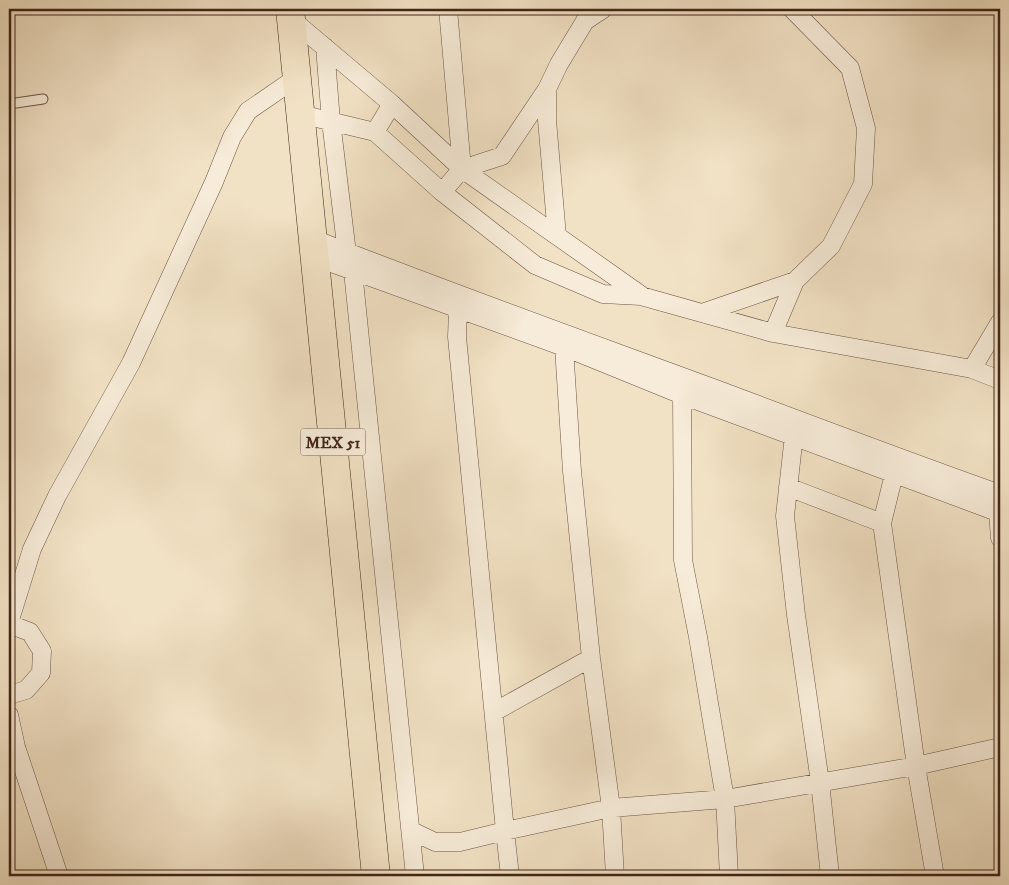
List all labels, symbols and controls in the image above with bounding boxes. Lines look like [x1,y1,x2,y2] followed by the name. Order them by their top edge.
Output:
[300,428,366,456] road number: MEX 51

